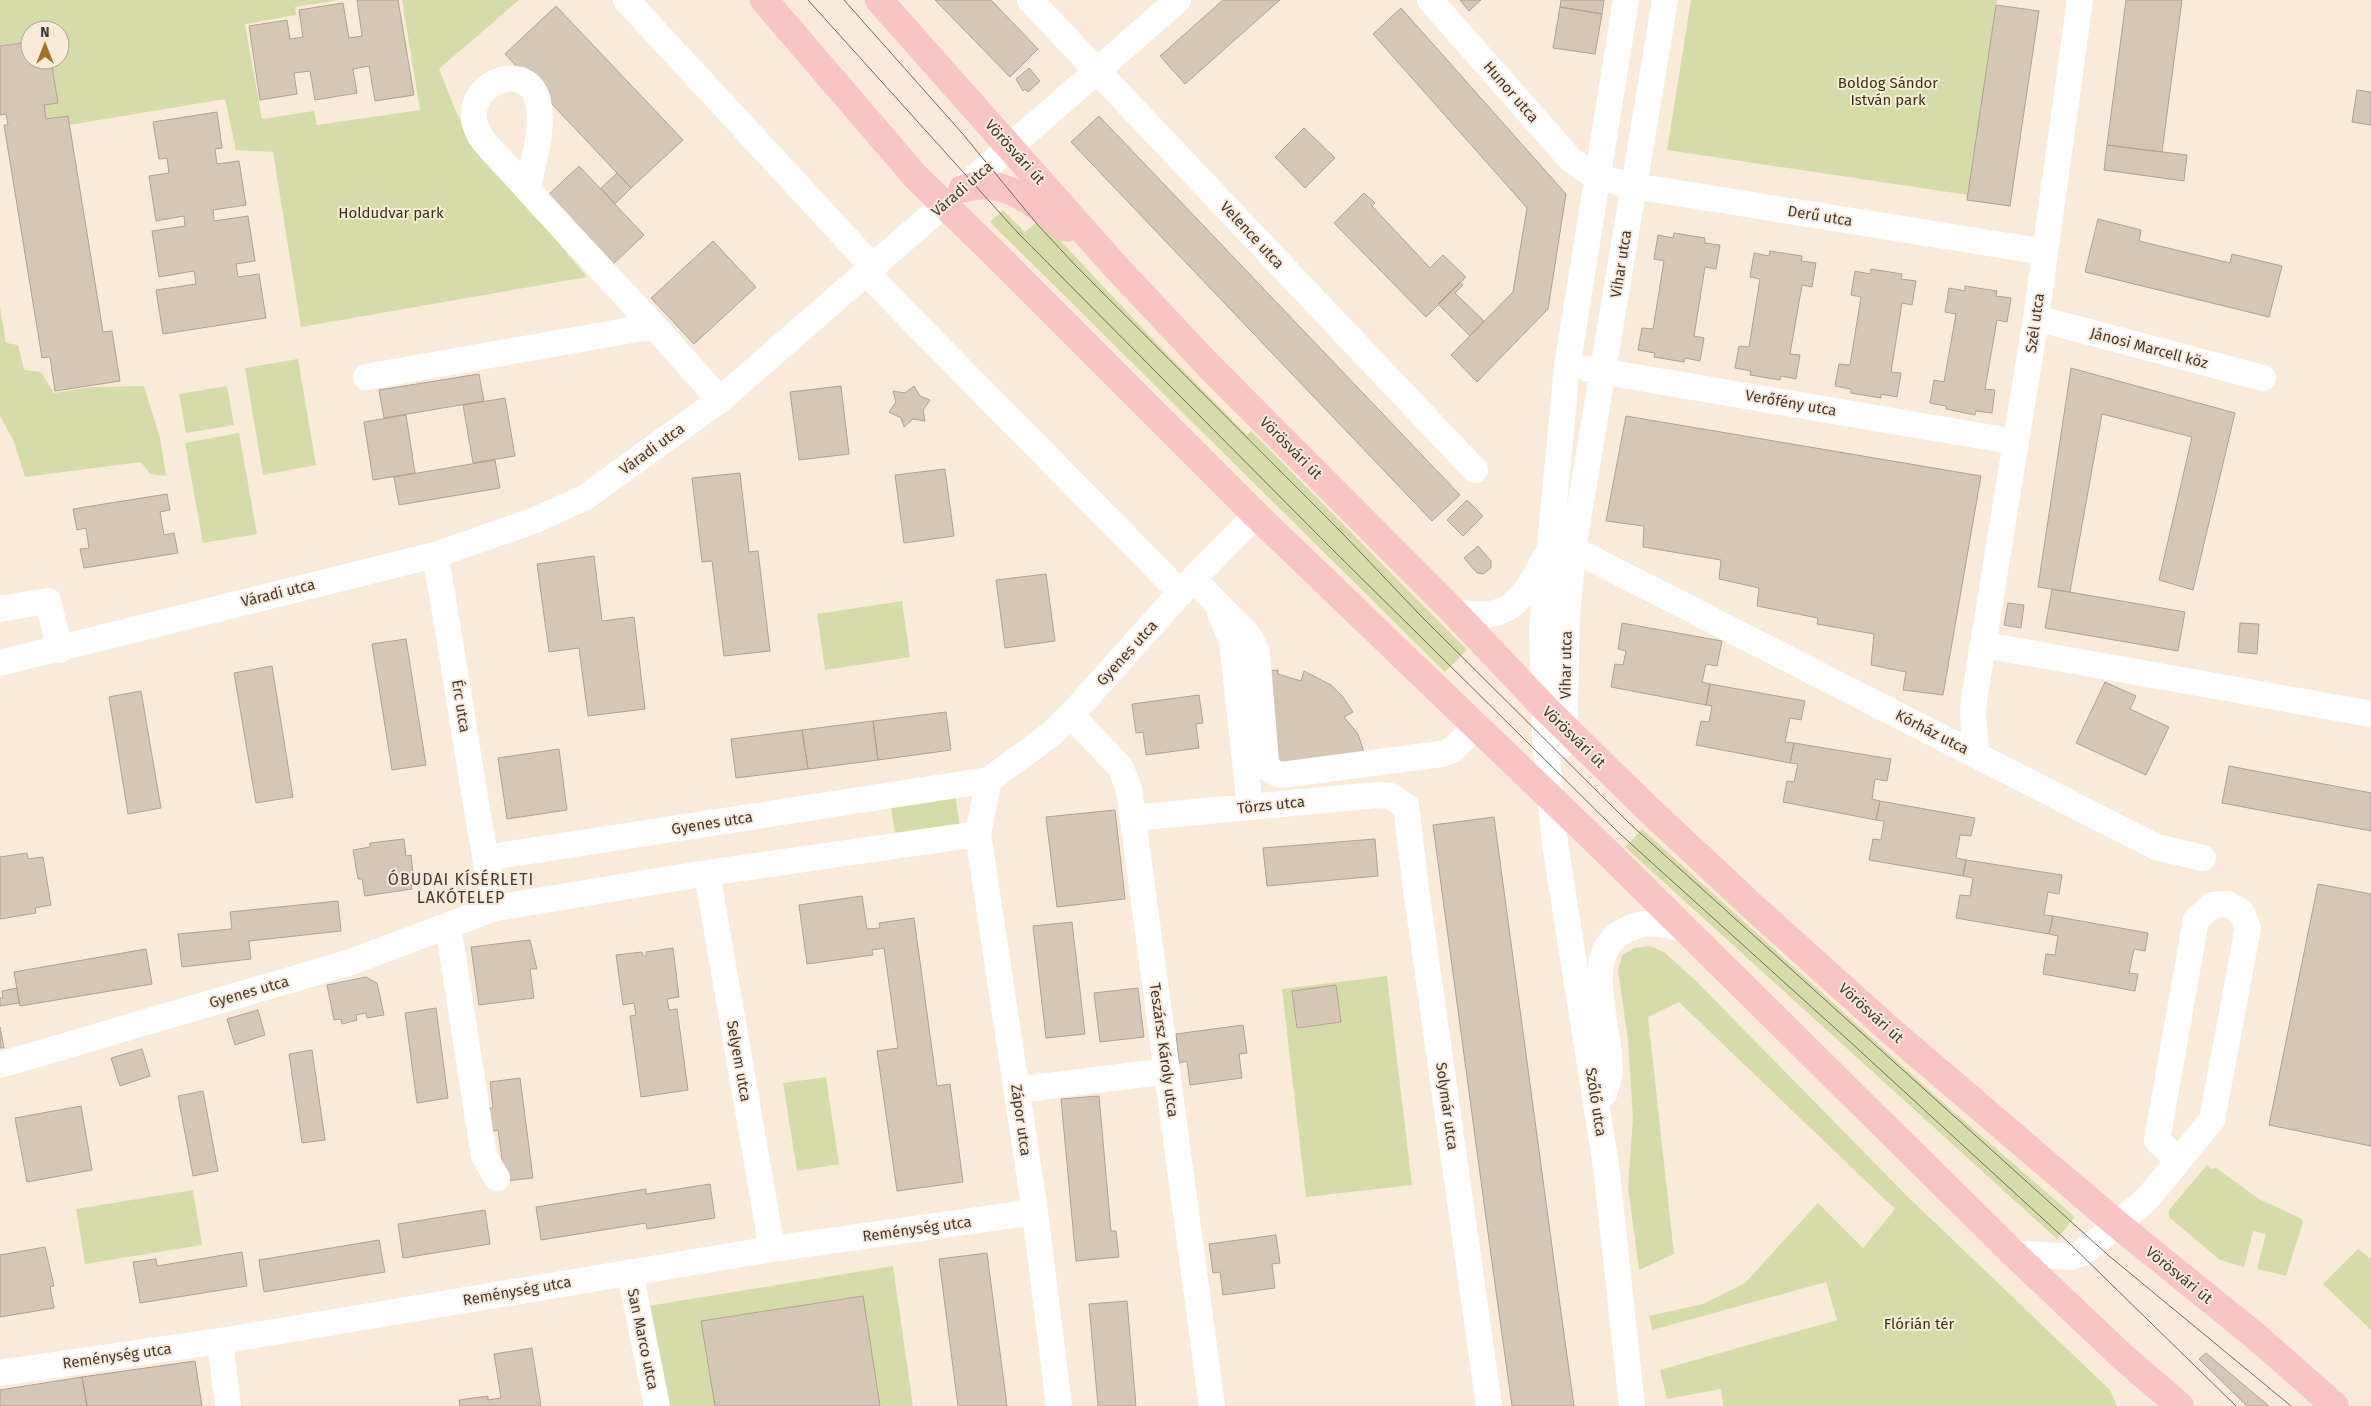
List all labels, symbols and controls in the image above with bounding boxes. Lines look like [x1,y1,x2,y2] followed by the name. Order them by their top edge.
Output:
[20,20,70,70] north arrow
[40,24,50,41] text: N
[1479,58,1543,126] street label: Hunor utca
[1838,74,1938,109] park label: Boldog Sándor István park
[981,116,1049,189] street label: Vörösvári út
[928,157,996,221] street label: Váradi utca
[1216,198,1288,272] street label: Velence utca
[1786,202,1854,230] street label: Derű utca
[338,204,444,222] park label: Holdudvar park
[1607,229,1635,299] street label: Vihar utca
[2022,292,2048,354] street label: Szél utca
[2088,324,2210,372] street label: Jánosi Marcell köz
[1744,386,1838,420] street label: Verőfény utca
[1256,413,1326,483] street label: Vörösvári út
[616,419,688,479] street label: Váradi utca
[239,575,317,611] street label: Váradi utca
[1093,617,1161,689] street label: Gyenes utca
[1556,631,1576,699] street label: Vihar utca
[448,678,474,734] street label: Érc utca
[1539,702,1610,772] street label: Vörösvári út
[1892,706,1972,758] street label: Kórház utca
[1236,793,1306,817] street label: Törzs utca
[670,808,754,838] street label: Gyenes utca
[388,869,534,907] district label: ÓBUDAI KÍSÉRLETI LAKÓTELEP
[207,972,291,1012] street label: Gyenes utca
[1835,979,1908,1047] street label: Vörösvári út
[1146,982,1182,1118] street label: Teszársz Károly utca
[723,1019,755,1103] street label: Selyem utca
[1432,1061,1462,1151] street label: Solymár utca
[1582,1066,1610,1138] street label: Szőlő utca
[1007,1083,1035,1157] street label: Zápor utca
[861,1212,973,1246] street label: Reménység utca
[2142,1243,2217,1308] street label: Vörösvári út
[461,1273,573,1309] street label: Reménység utca
[623,1287,663,1391] street label: San Marco utca
[1884,1315,1954,1333] park label: Flórián tér
[61,1339,173,1373] street label: Reménység utca

